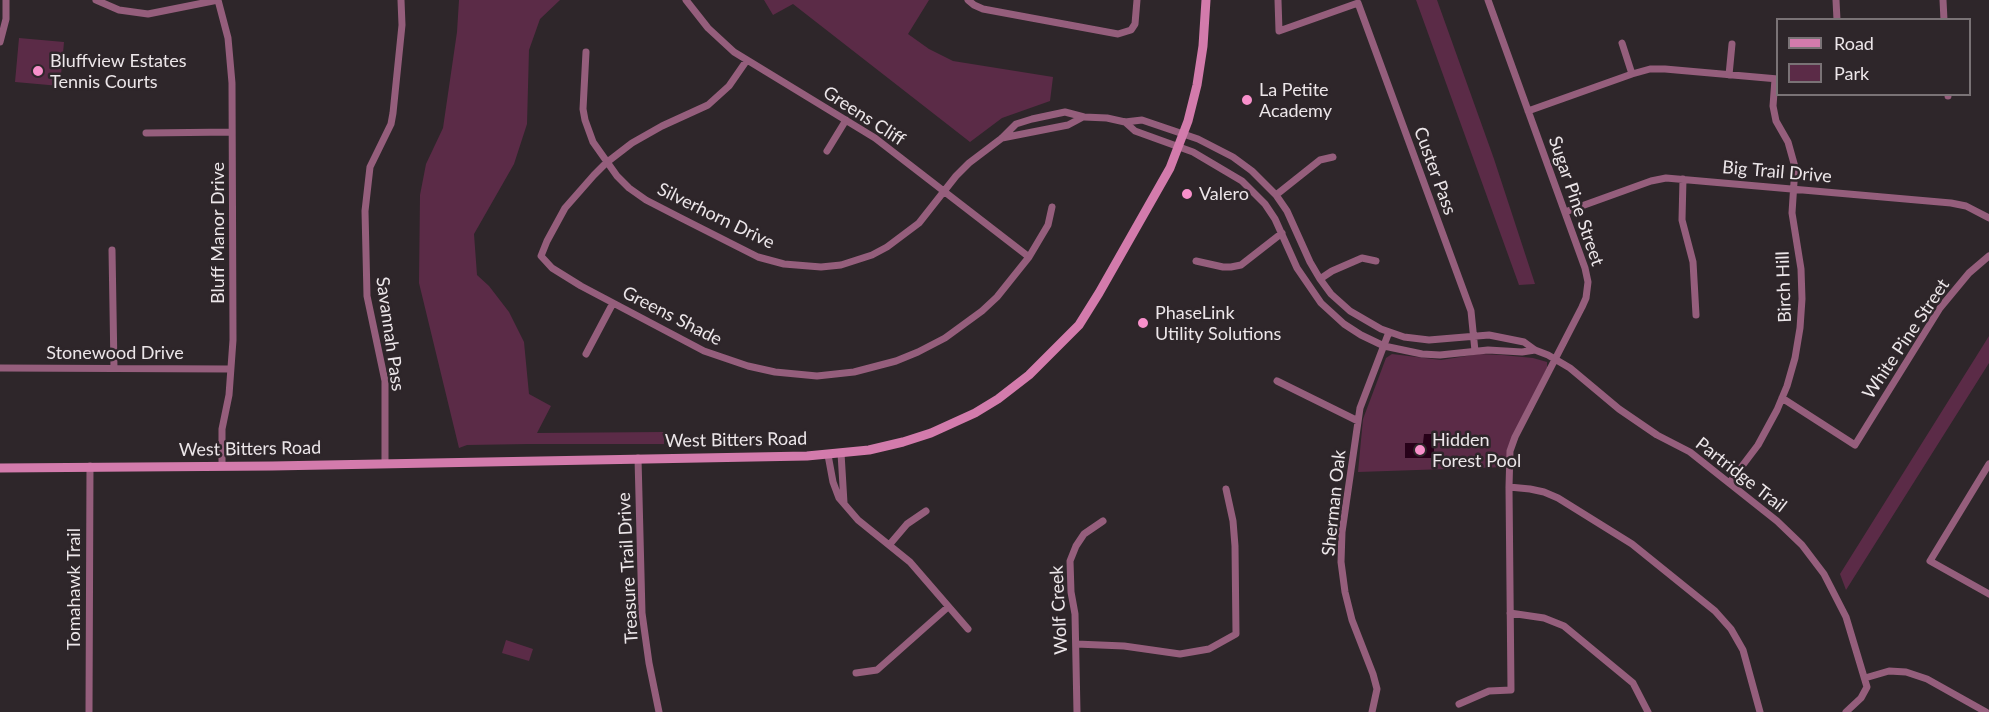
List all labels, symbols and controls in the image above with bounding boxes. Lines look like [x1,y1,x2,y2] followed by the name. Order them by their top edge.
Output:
[1776,18,1971,96] legend
[1834,32,1874,54] text: Road
[50,50,187,92] place label: Bluffview Estates Tennis Courts
[1834,62,1869,84] text: Park
[31,64,45,78] marker: Bluffview Estates Tennis Courts
[1259,79,1332,122] place label: La Petite Academy
[819,82,909,150] street label: Greens Cliff
[1240,93,1254,107] marker: La Petite Academy
[1409,124,1461,218] street label: Custer Pass
[1544,133,1608,269] street label: Sugar Pine Street
[1721,156,1833,188] street label: Big Trail Drive
[207,162,229,304] street label: Bluff Manor Drive
[654,178,778,254] street label: Silverhorn Drive
[1199,183,1249,205] place label: Valero
[1180,187,1194,201] marker: Valero
[1772,251,1796,323] street label: Birch Hill
[371,275,409,393] street label: Savannah Pass
[1858,275,1954,403] street label: White Pine Street
[619,282,725,350] street label: Greens Shade
[1155,302,1281,344] place label: PhaseLink Utility Solutions
[1136,316,1150,330] marker: PhaseLink Utility Solutions
[46,342,184,364] street label: Stonewood Drive
[665,428,807,452] street label: West Bitters Road
[1432,429,1521,472] place label: Hidden Forest Pool
[1691,433,1791,517] street label: Partridge Trail
[179,437,321,461] street label: West Bitters Road
[1413,443,1427,457] marker: Hidden Forest Pool
[1318,449,1350,557] street label: Sherman Oak
[613,492,643,644] street label: Treasure Trail Drive
[63,528,85,650] street label: Tomahawk Trail
[1046,565,1072,655] street label: Wolf Creek

